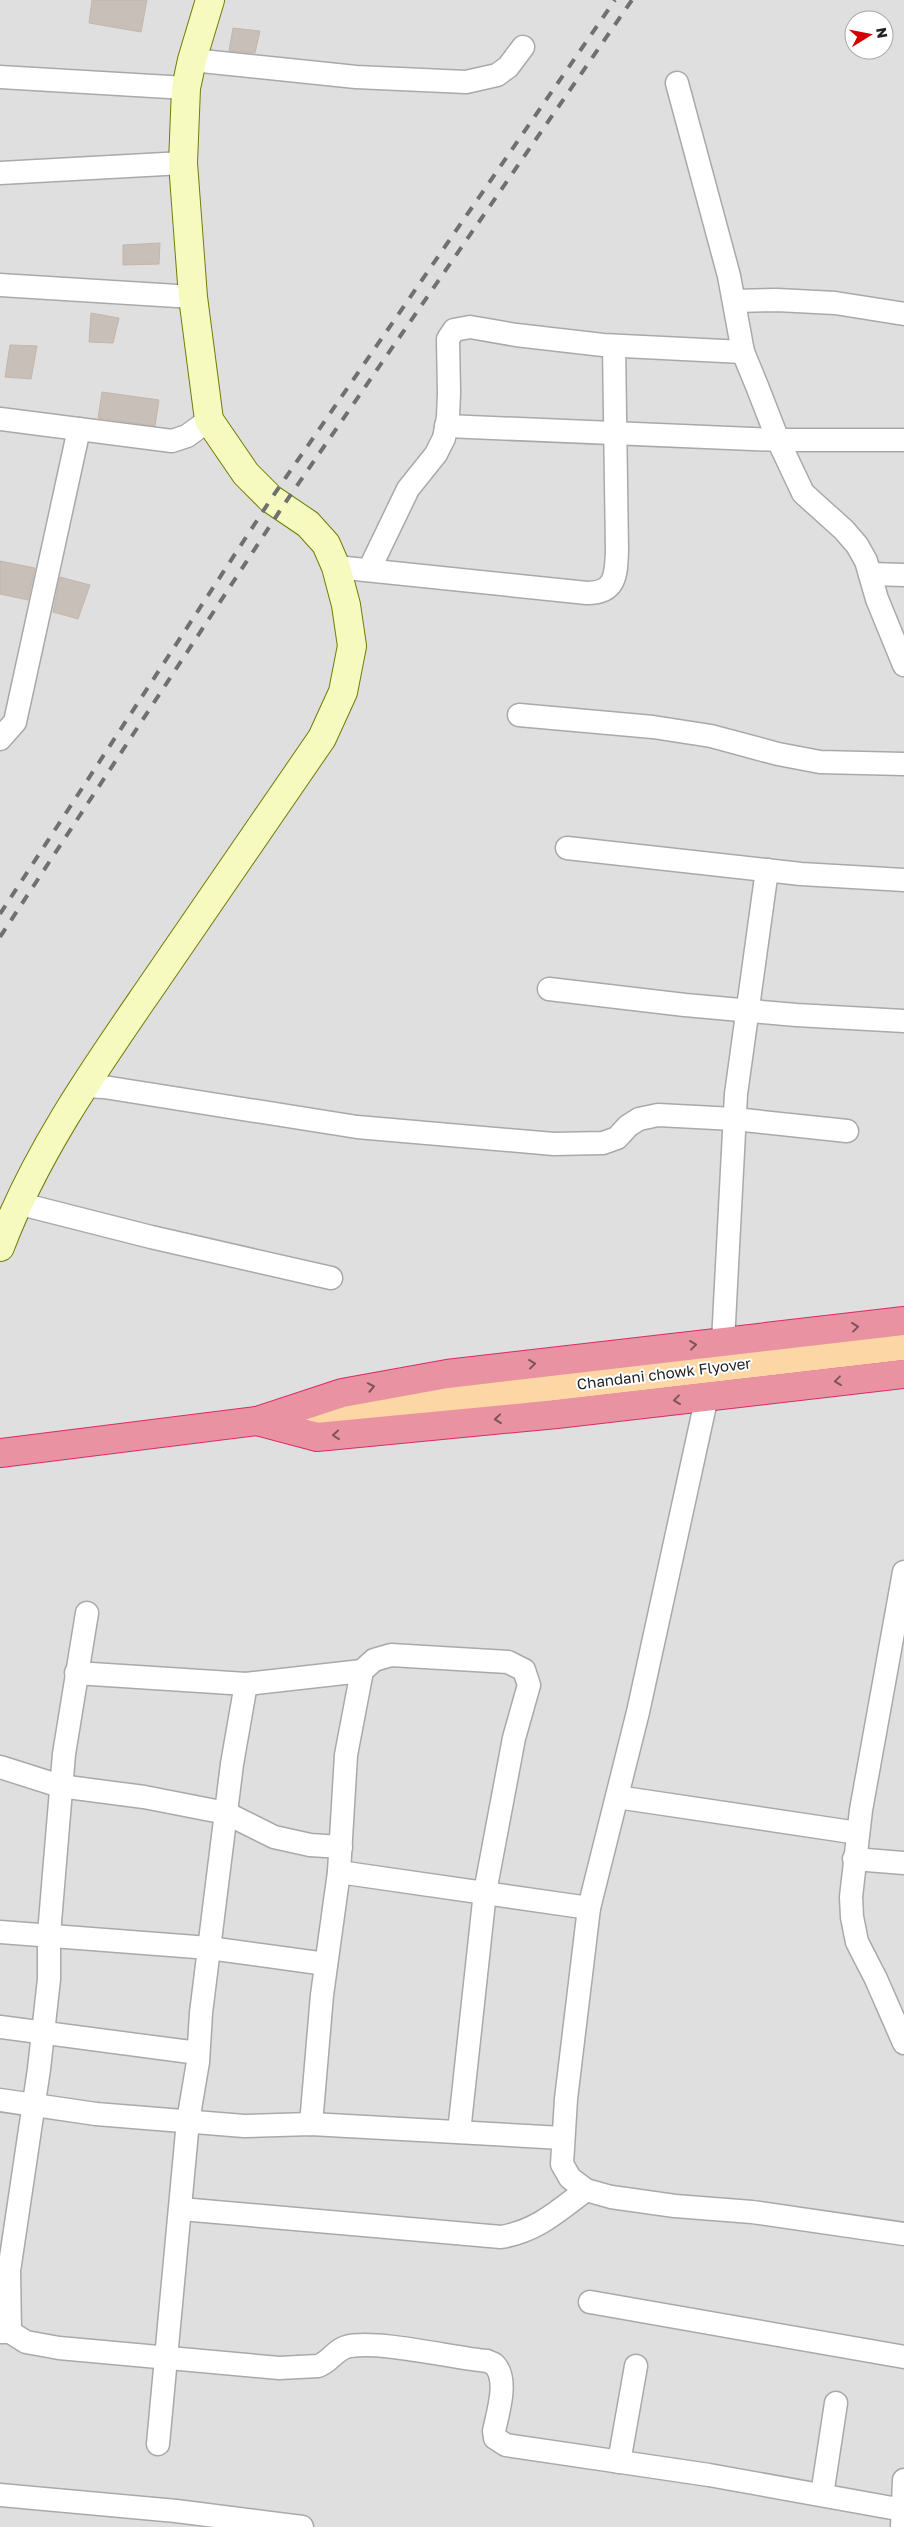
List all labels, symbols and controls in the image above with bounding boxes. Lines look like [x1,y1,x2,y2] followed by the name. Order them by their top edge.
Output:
[844,10,894,60] north arrow
[873,26,892,39] text: N
[851,1322,859,1333] one-way arrow
[690,1340,698,1351] one-way arrow
[576,1353,752,1393] street label: Chandani chowk Flyover
[528,1359,536,1370] one-way arrow
[834,1375,842,1386] one-way arrow
[367,1383,375,1393] one-way arrow
[672,1394,680,1405] one-way arrow
[494,1414,502,1425] one-way arrow
[332,1429,340,1440] one-way arrow

